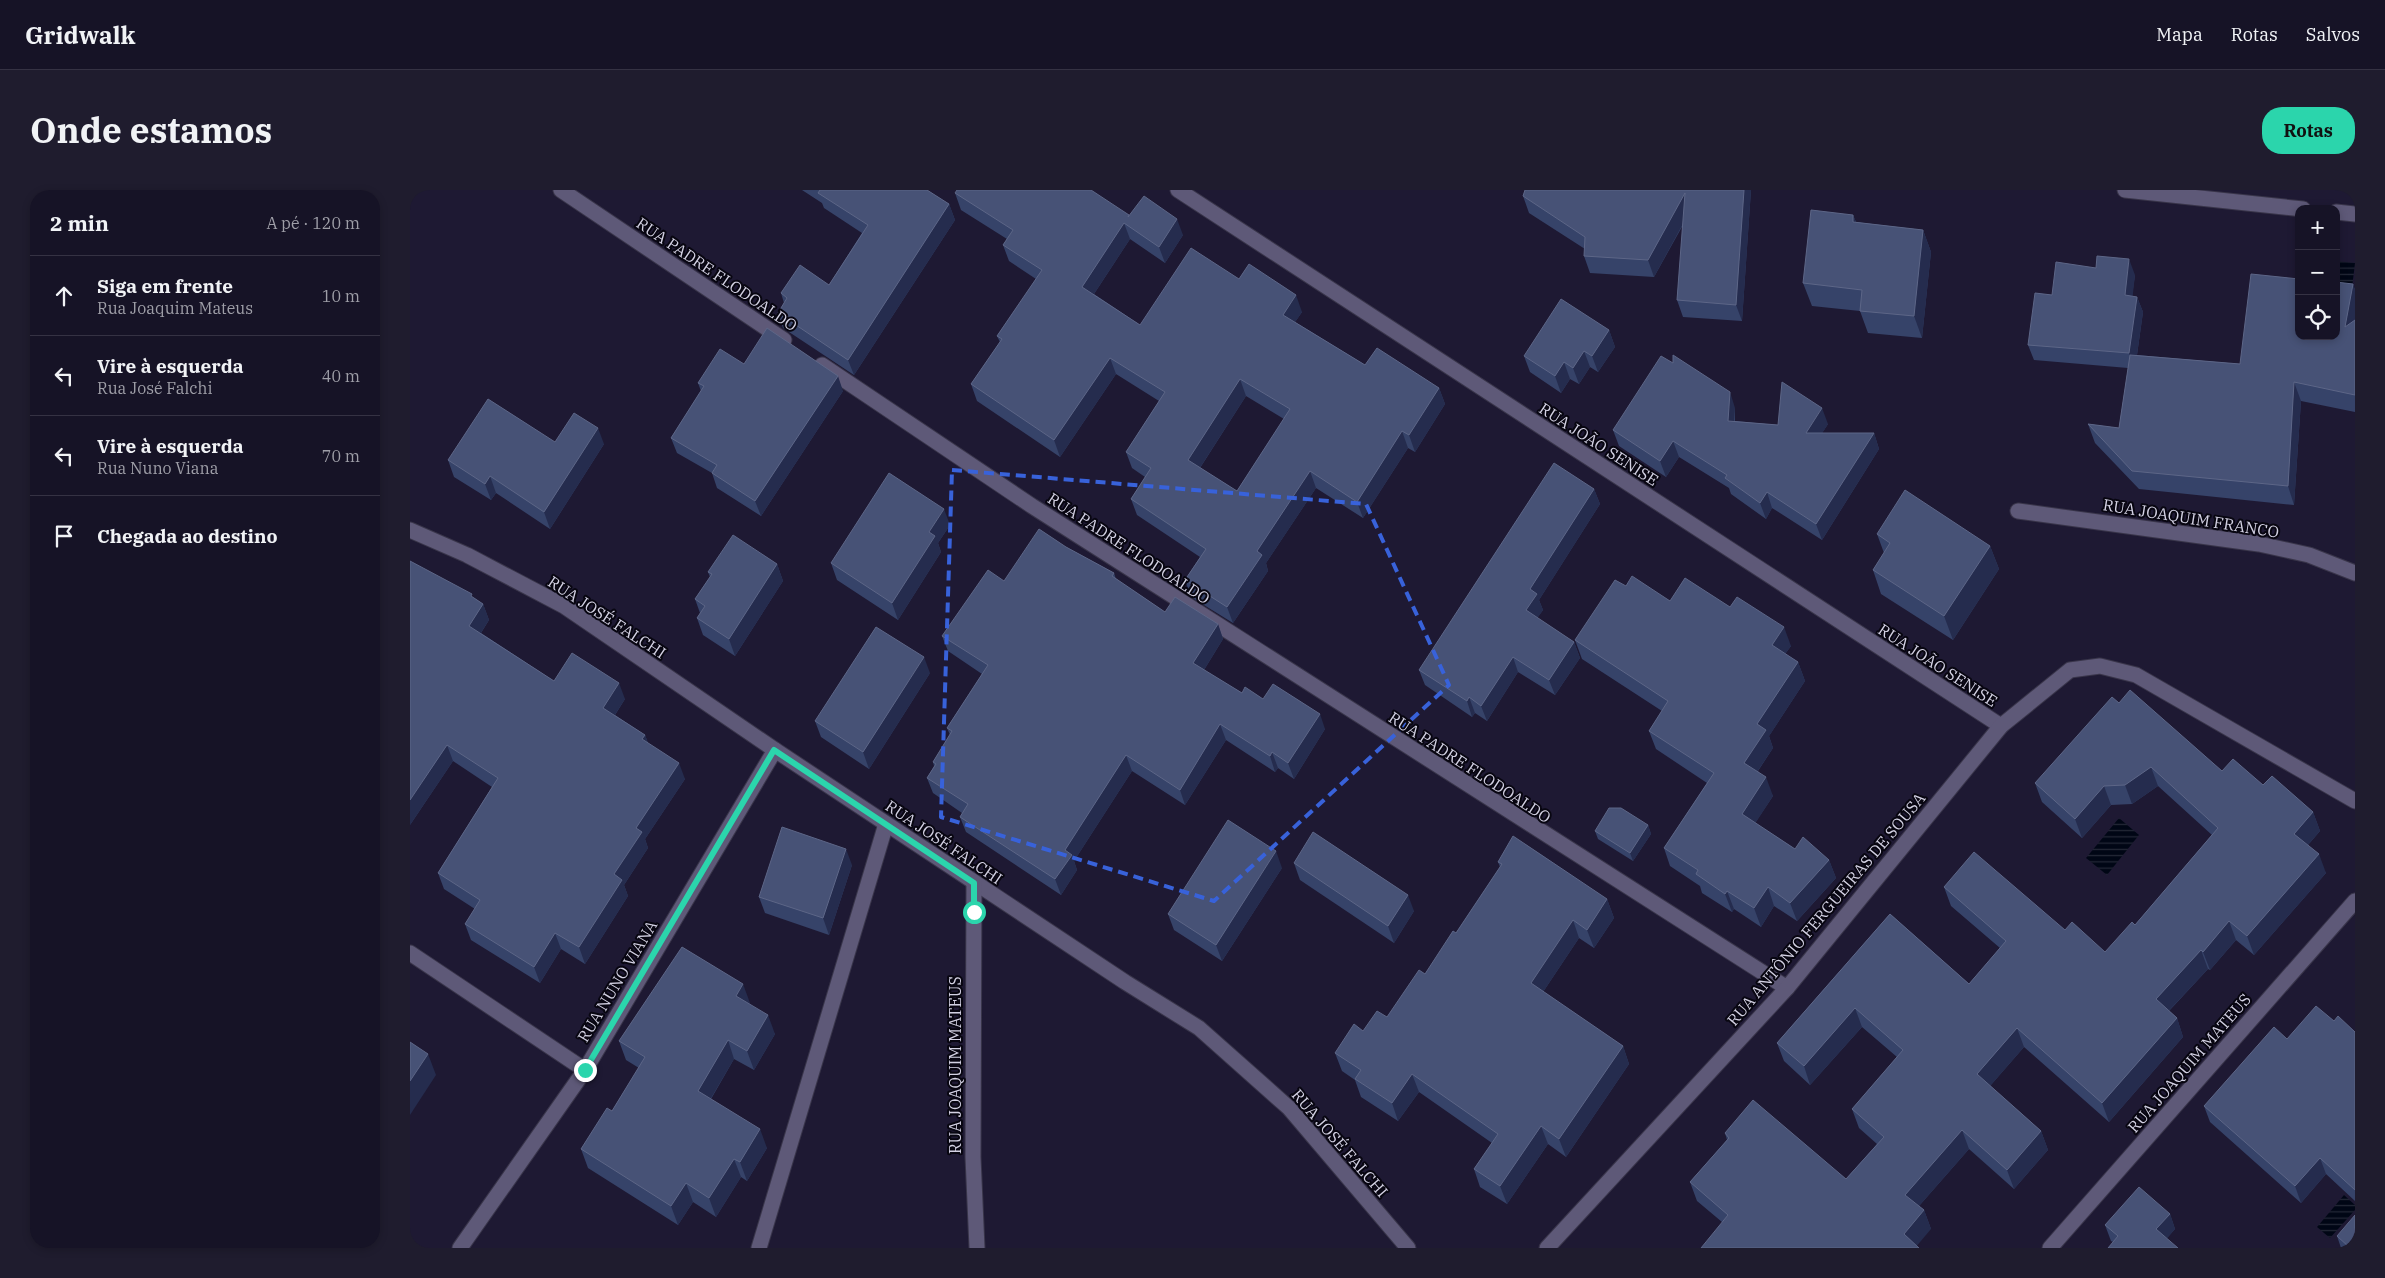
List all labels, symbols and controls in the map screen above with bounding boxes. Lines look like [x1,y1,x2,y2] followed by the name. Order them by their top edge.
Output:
[25,19,135,51] text: Gridwalk
[2156,23,2203,46] text: Mapa
[2231,23,2278,46] text: Rotas
[2306,23,2360,46] text: Salvos
[30,107,272,153] text: Onde estamos
[2262,107,2355,154] button: Rotas
[2295,205,2340,340] map controls
[2295,205,2340,250] button: +
[50,209,109,237] text: 2 min
[266,213,360,233] text: A pé · 120 m
[633,213,801,335] street label: RUA PADRE FLODOALDO
[2295,250,2340,295] button: −
[97,274,233,298] text: Siga em frente
[50,282,78,310] icon: ahead
[322,286,360,306] text: 10 m
[2295,295,2340,340] button: locate
[97,298,253,318] text: Rua Joaquim Mateus
[97,354,244,378] text: Vire à esquerda
[50,362,78,390] icon: left
[322,366,360,386] text: 40 m
[97,378,213,398] text: Rua José Falchi
[1536,398,1662,490] street label: RUA JOÃO SENISE
[97,434,244,458] text: Vire à esquerda
[50,442,78,470] icon: left
[322,446,360,466] text: 70 m
[97,458,218,478] text: Rua Nuno Viana
[1044,488,1214,608] street label: RUA PADRE FLODOALDO
[2102,494,2280,542] street label: RUA JOAQUIM FRANCO
[50,522,78,550] icon: arrive
[97,524,278,548] text: Chegada ao destino
[544,571,670,663] street label: RUA JOSÉ FALCHI
[1875,619,2001,711] street label: RUA JOÃO SENISE
[1385,707,1555,827] street label: RUA PADRE FLODOALDO
[1723,788,1929,1030] street label: RUA ANTÔNIO FERGUEIRAS DE SOUSA
[882,795,1007,889] street label: RUA JOSÉ FALCHI
[963,901,986,924] route start
[573,916,661,1046] street label: RUA NUNO VIANA
[945,976,965,1154] street label: RUA JOAQUIM MATEUS
[2123,989,2255,1137] street label: RUA JOAQUIM MATEUS
[574,1059,597,1082] route end
[1288,1084,1393,1201] street label: RUA JOSÉ FALCHI

